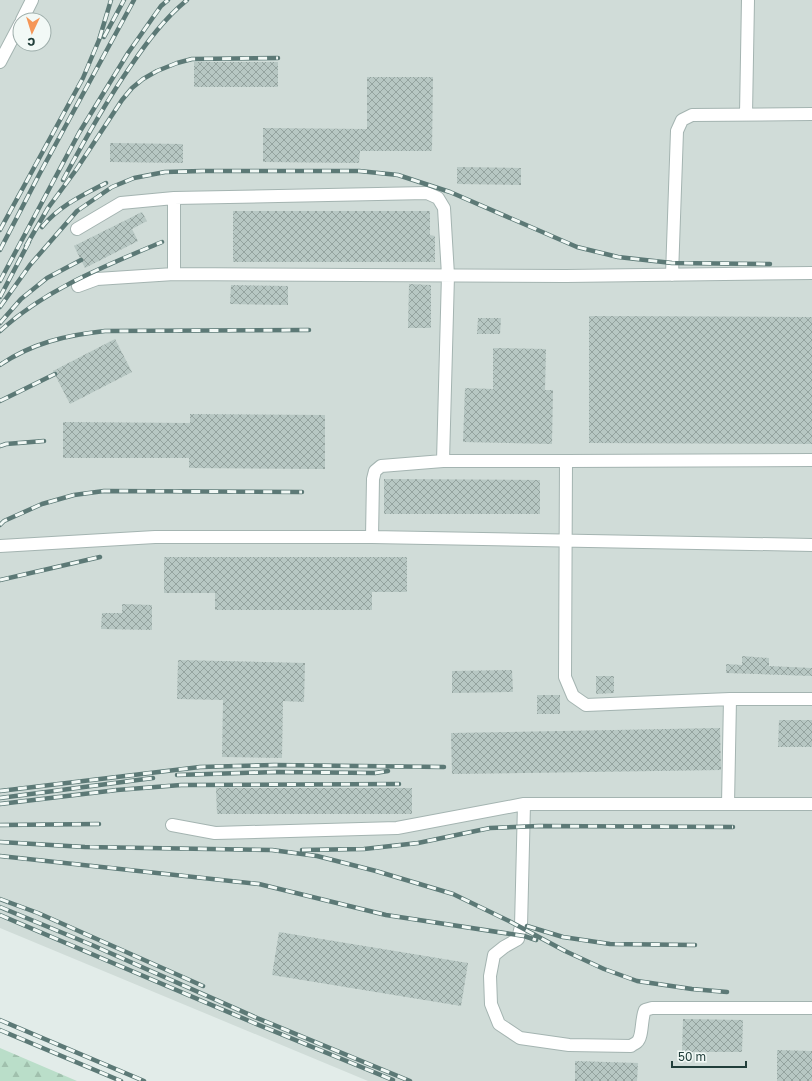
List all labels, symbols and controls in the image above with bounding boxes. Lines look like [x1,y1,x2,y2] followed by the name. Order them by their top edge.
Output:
[12,12,52,52] north arrow
[27,36,36,49] text: С
[672,1043,746,1069] scale bar
[678,1049,706,1064] text: 50 m

